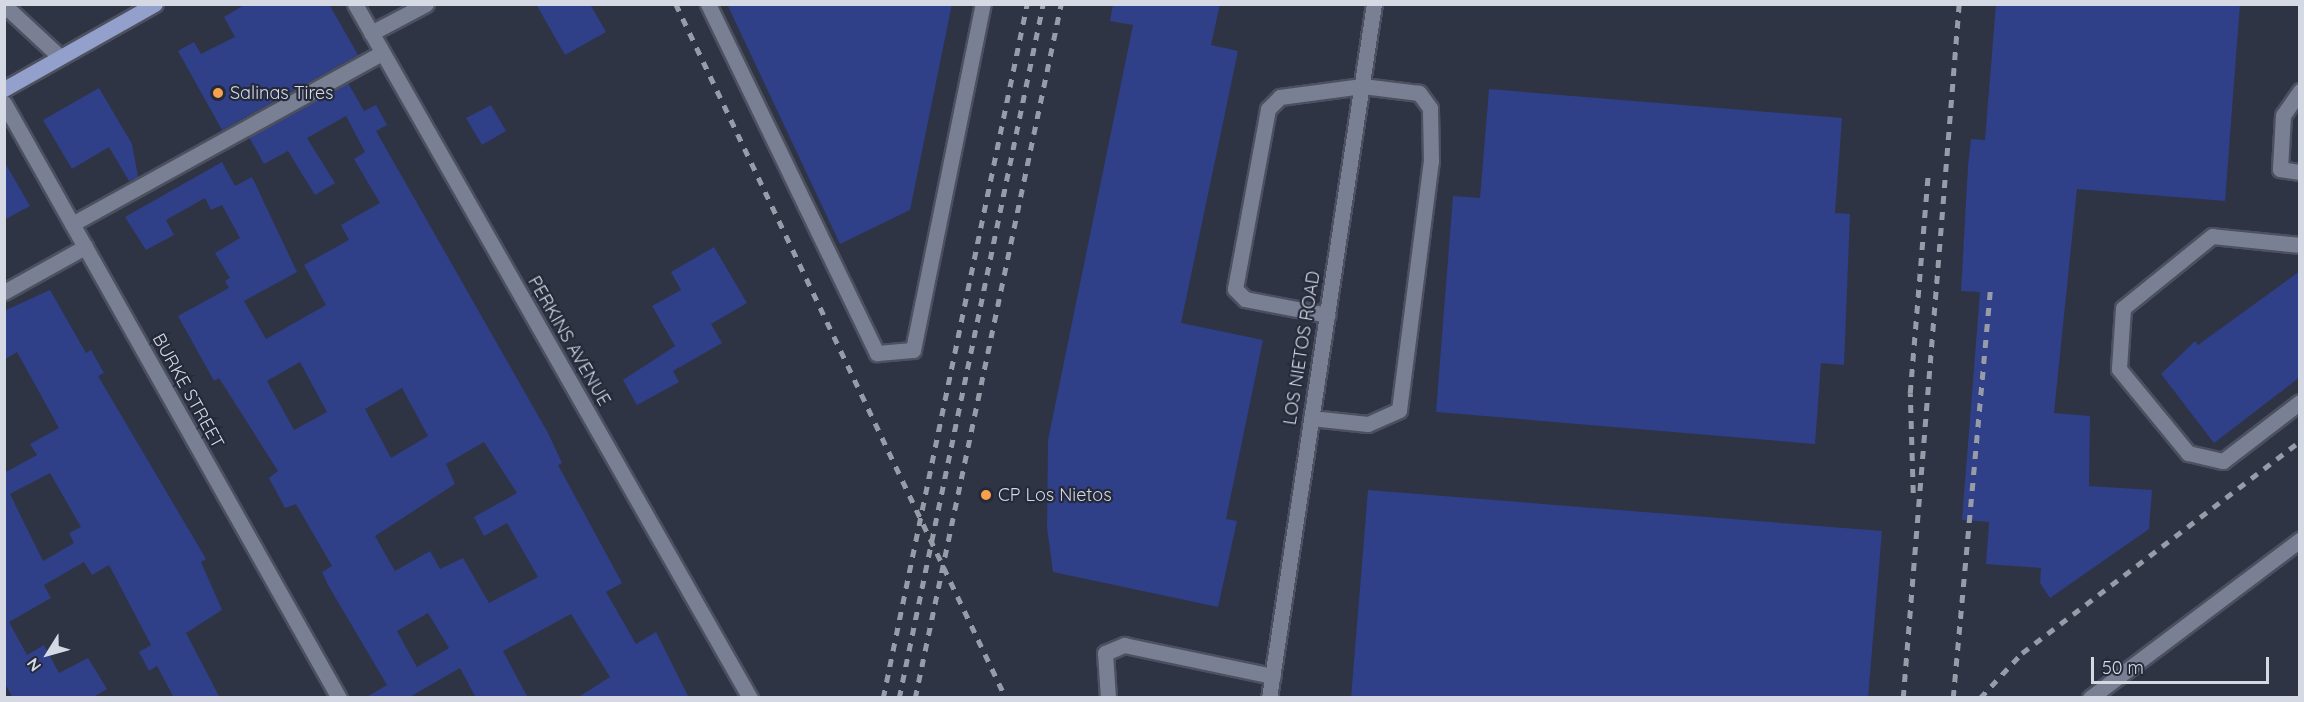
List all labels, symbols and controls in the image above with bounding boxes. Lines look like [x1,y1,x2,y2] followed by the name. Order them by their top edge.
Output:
[230,82,334,104] place label: Salinas Tires
[211,86,225,100] marker: Salinas Tires
[1279,269,1325,427] street label: LOS NIETOS ROAD
[523,272,615,410] street label: PERKINS AVENUE
[147,330,229,452] street label: BURKE STREET
[998,484,1112,506] place label: CP Los Nietos
[979,488,993,502] marker: CP Los Nietos
[18,624,78,684] north arrow
[2094,645,2272,683] scale bar
[22,654,45,676] text: N
[2102,656,2144,679] text: 50 m

